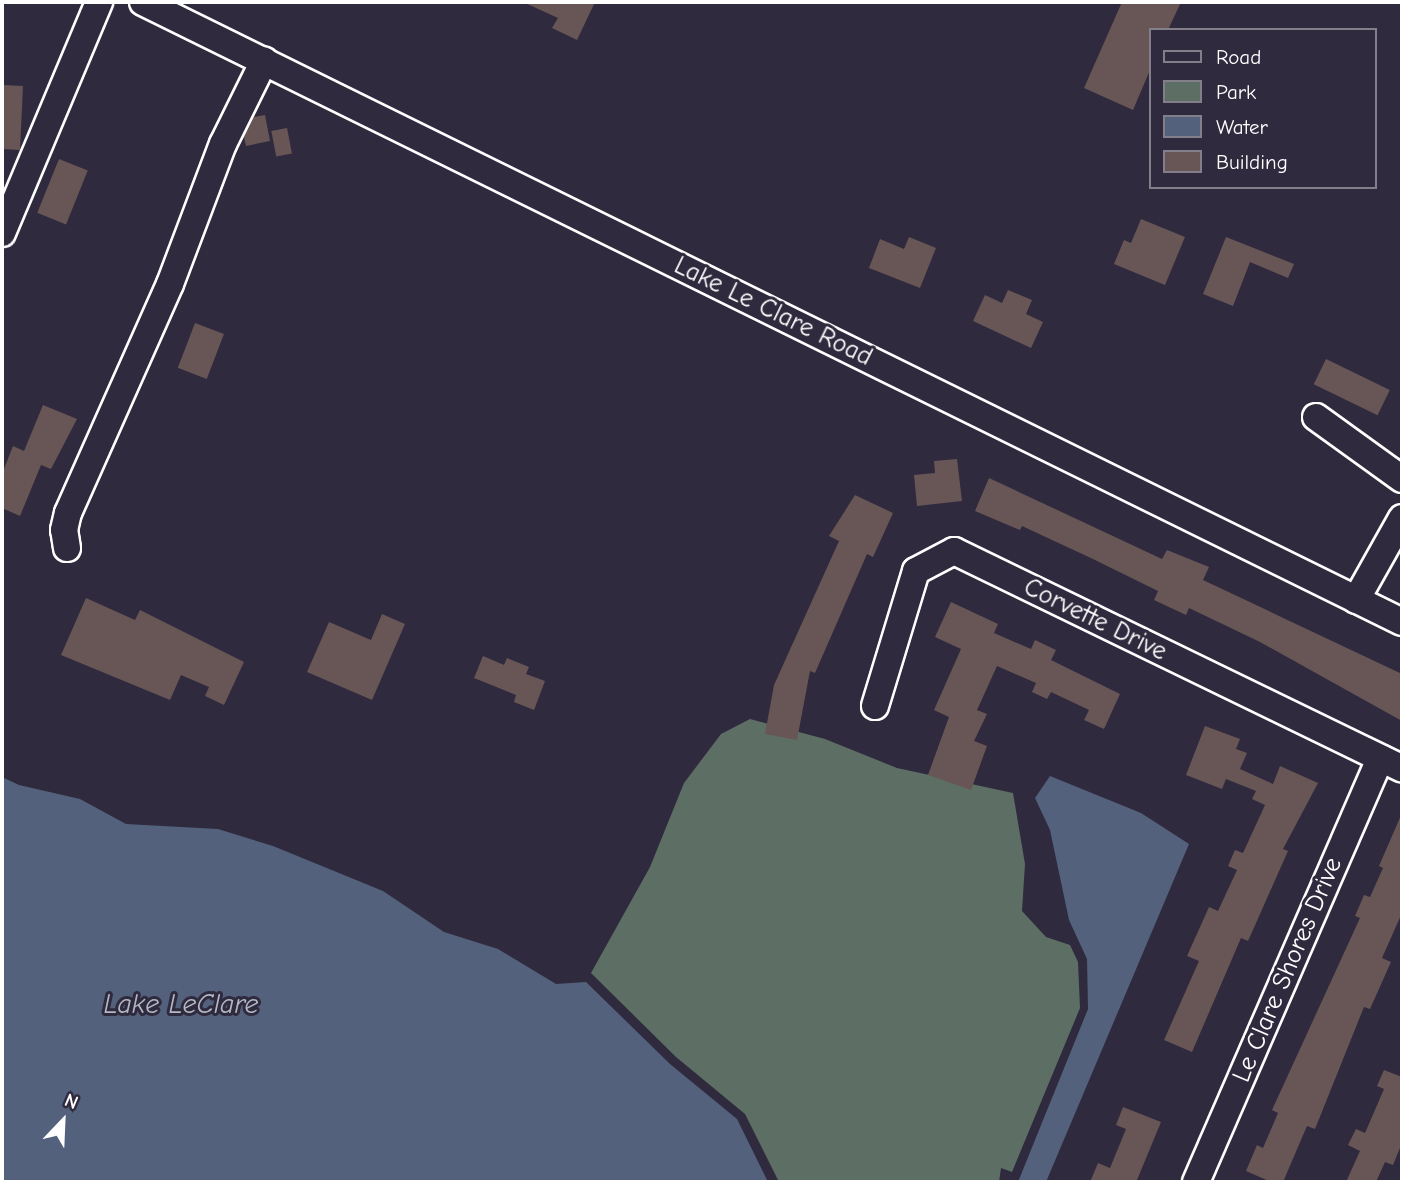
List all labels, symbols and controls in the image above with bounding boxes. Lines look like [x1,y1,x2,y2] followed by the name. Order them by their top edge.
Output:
[1148,28,1376,189] legend
[1216,45,1261,69] text: Road
[1216,80,1256,104] text: Park
[1216,115,1268,139] text: Water
[1216,150,1288,174] text: Building
[669,250,877,374] street label: Lake Le Clare Road
[1018,572,1172,668] street label: Corvette Drive
[1227,853,1349,1087] street label: Le Clare Shores Drive
[103,987,259,1021] water label: Lake LeClare
[28,1086,98,1156] north arrow
[61,1089,81,1114] text: N

